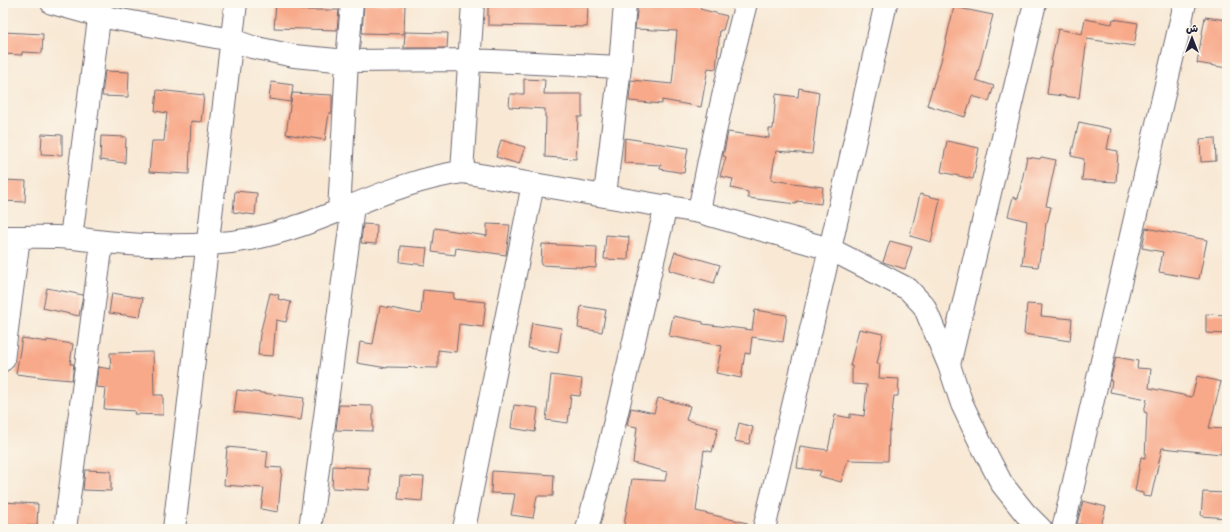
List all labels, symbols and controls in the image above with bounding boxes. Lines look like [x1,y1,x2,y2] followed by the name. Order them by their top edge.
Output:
[1172,18,1212,58] north arrow
[1186,21,1198,35] text: ش

